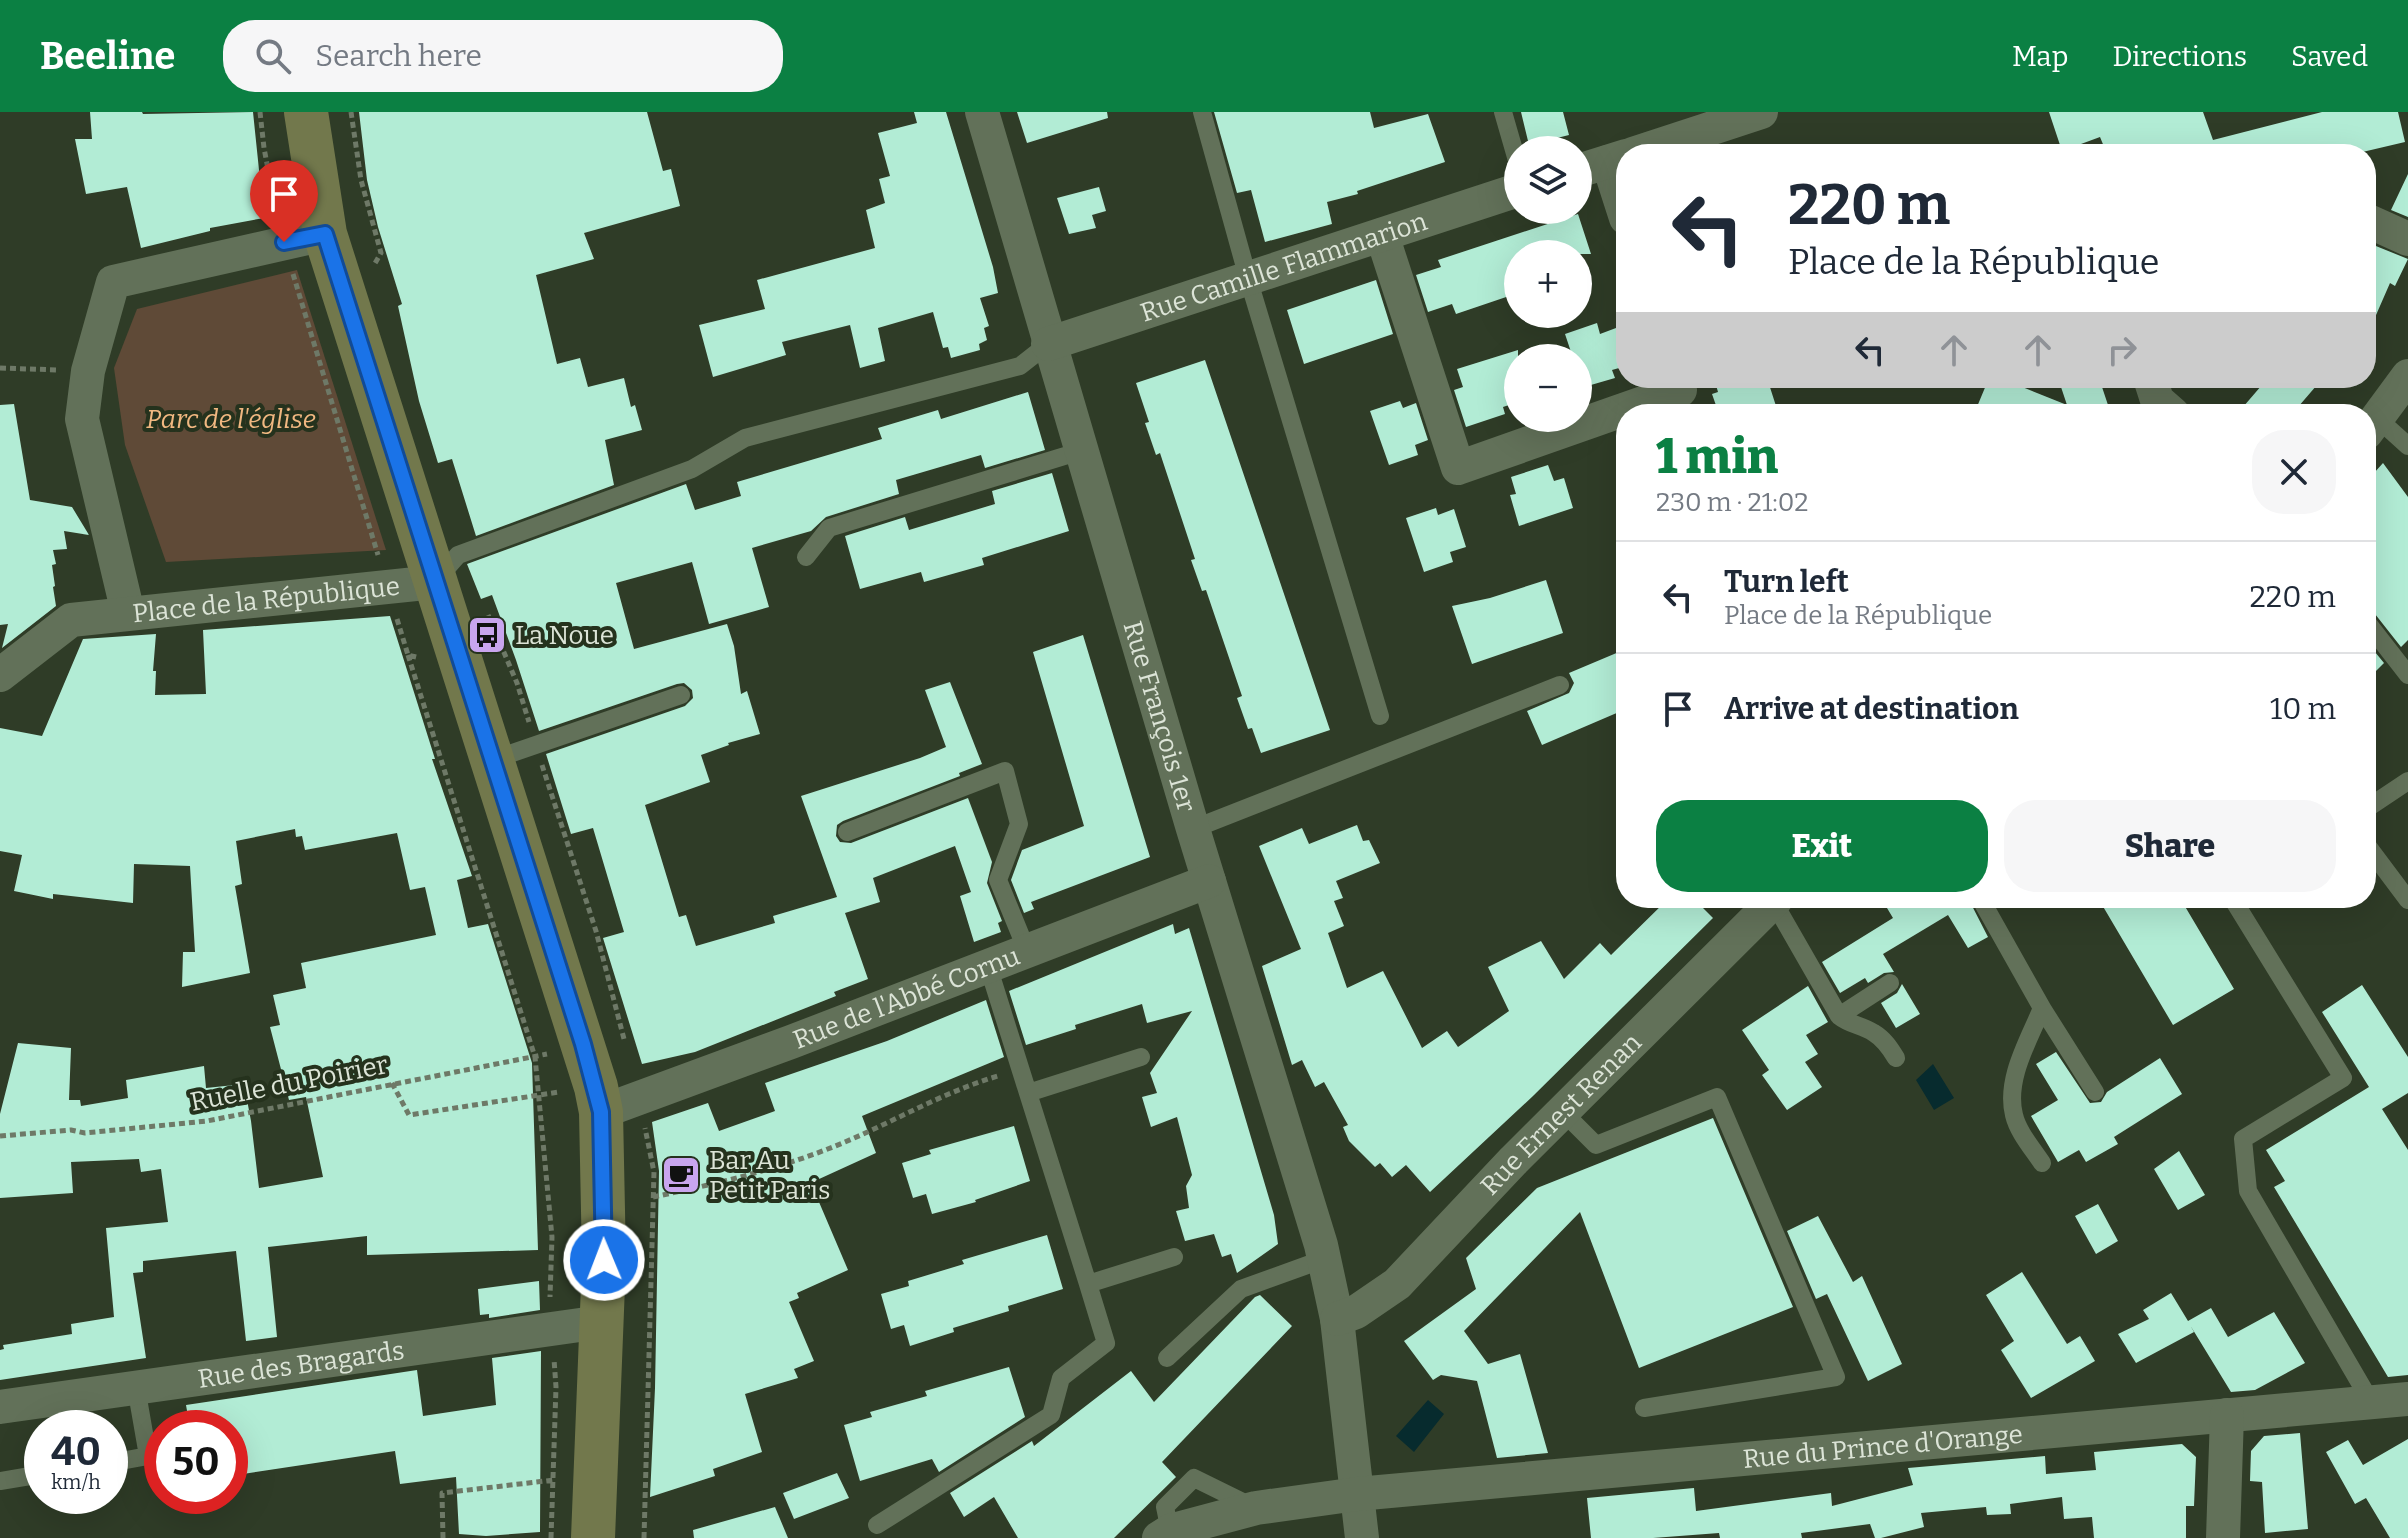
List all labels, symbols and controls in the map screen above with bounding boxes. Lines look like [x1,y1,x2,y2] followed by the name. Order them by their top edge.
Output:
[223,20,783,92] search box
[40,33,175,79] text: Beeline
[251,34,295,78] icon: search
[315,38,482,74] text: Search here
[2012,40,2068,73] text: Map
[2112,40,2247,73] text: Directions
[2291,40,2368,73] text: Saved
[1504,136,1592,432] map controls
[1504,136,1592,224] button: layers
[250,160,318,242] pin
[262,172,306,216] icon: arrive
[1788,172,1950,239] text: 220 m
[1656,176,1760,280] icon: left
[1137,206,1432,329] street label: Rue Camille Flammarion
[1504,240,1592,328] button: +
[1788,240,2159,284] text: Place de la République
[1848,328,1892,372] icon: left
[1932,328,1976,372] icon: ahead
[2016,328,2060,372] icon: ahead
[2100,328,2144,372] icon: right
[1504,344,1592,432] button: −
[146,404,316,435] park label: Parc de l'église
[1656,428,1778,486] text: 1 min
[2252,430,2336,514] button: close
[1656,487,1809,518] text: 230 m · 21:02
[1724,564,1849,600] text: Turn left
[131,571,401,629] street label: Place de la République
[1656,575,1700,619] icon: left
[2250,579,2336,615] text: 220 m
[1724,600,1992,631] text: Place de la République
[466,614,508,656] bus stop icon: La Noue
[1117,617,1202,816] street label: Rue François 1er
[515,620,614,651] place label: La Noue
[1656,687,1700,731] icon: arrive
[1724,691,2019,727] text: Arrive at destination
[2270,691,2336,727] text: 10 m
[1656,800,1988,892] button: Exit
[2004,800,2336,892] button: Share
[789,940,1024,1056] street label: Rue de l'Abbé Cornu
[1474,1027,1648,1201] street label: Rue Ernest Renan
[188,1049,391,1118] street label: Ruelle du Poirier
[709,1145,830,1206] place label: Bar Au Petit Paris
[660,1154,702,1196] cafe icon: Bar Au Petit Paris
[562,1218,646,1302] position arrow
[196,1335,406,1395] street label: Rue des Bragards
[144,1410,248,1514] speed limit sign: 50
[1742,1419,2024,1475] street label: Rue du Prince d'Orange
[51,1428,101,1476] text: 40
[51,1470,101,1494] text: km/h

